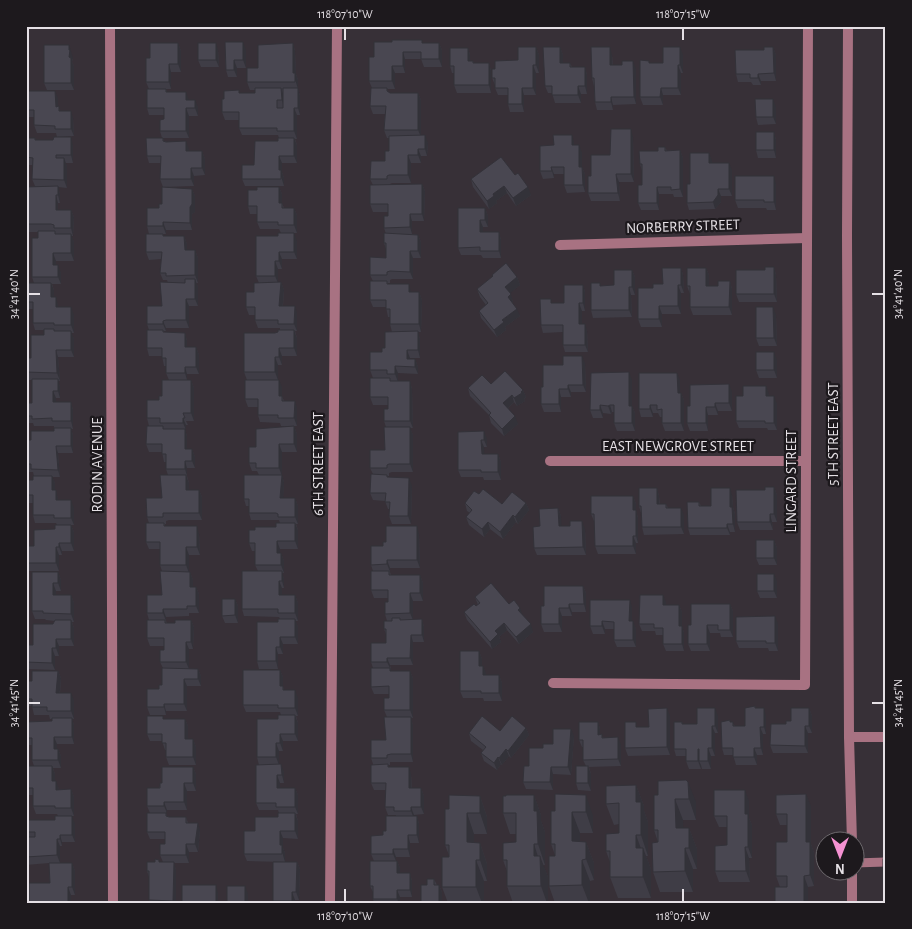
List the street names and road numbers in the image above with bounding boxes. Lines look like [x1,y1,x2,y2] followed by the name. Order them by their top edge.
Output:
[626,217,741,236] street label: NORBERRY STREET
[826,382,841,486] street label: 5TH STREET EAST
[311,411,326,516] street label: 6TH STREET EAST
[90,417,105,513] street label: RODIN AVENUE
[784,429,799,532] street label: LINGARD STREET
[602,439,755,454] street label: EAST NEWGROVE STREET

